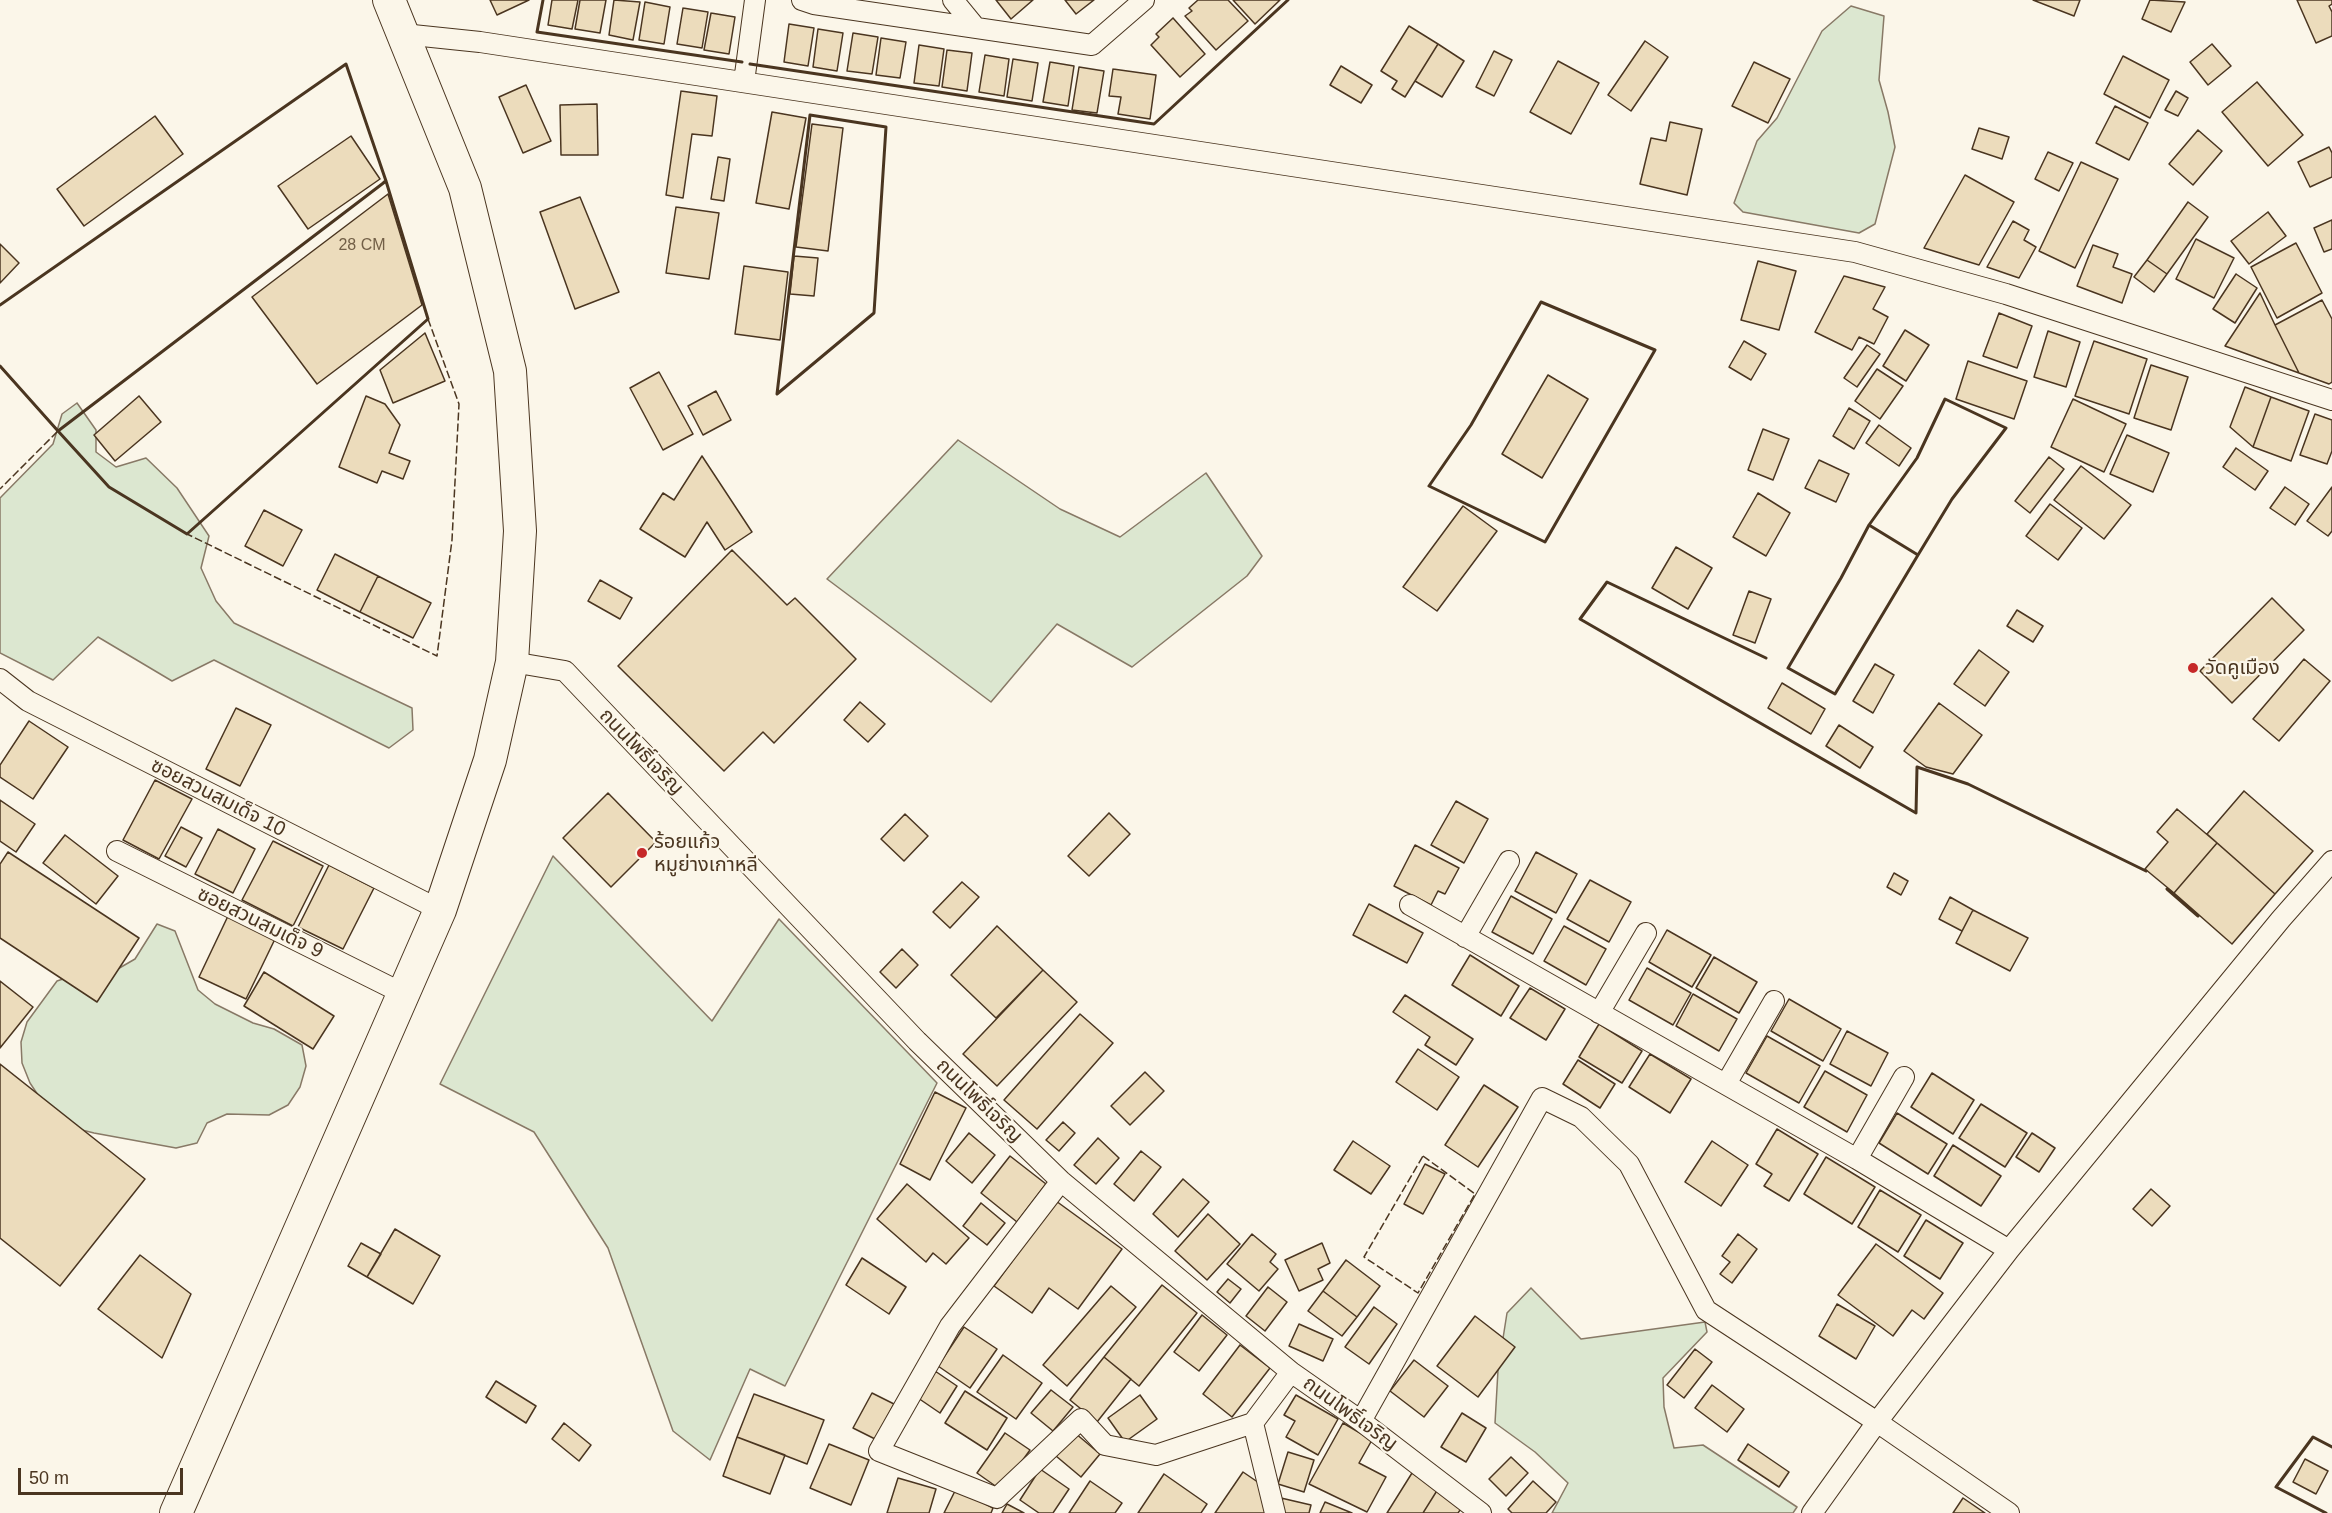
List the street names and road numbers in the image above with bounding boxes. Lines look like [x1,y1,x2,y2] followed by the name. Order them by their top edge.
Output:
[594,704,688,800] street label: ถนนโพธิ์เจริญ
[147,754,289,842] street label: ซอยสวนสมเด็จ 10
[193,882,327,964] street label: ซอยสวนสมเด็จ 9
[931,1054,1027,1148] street label: ถนนโพธิ์เจริญ
[1298,1372,1402,1456] street label: ถนนโพธิ์เจริญ

